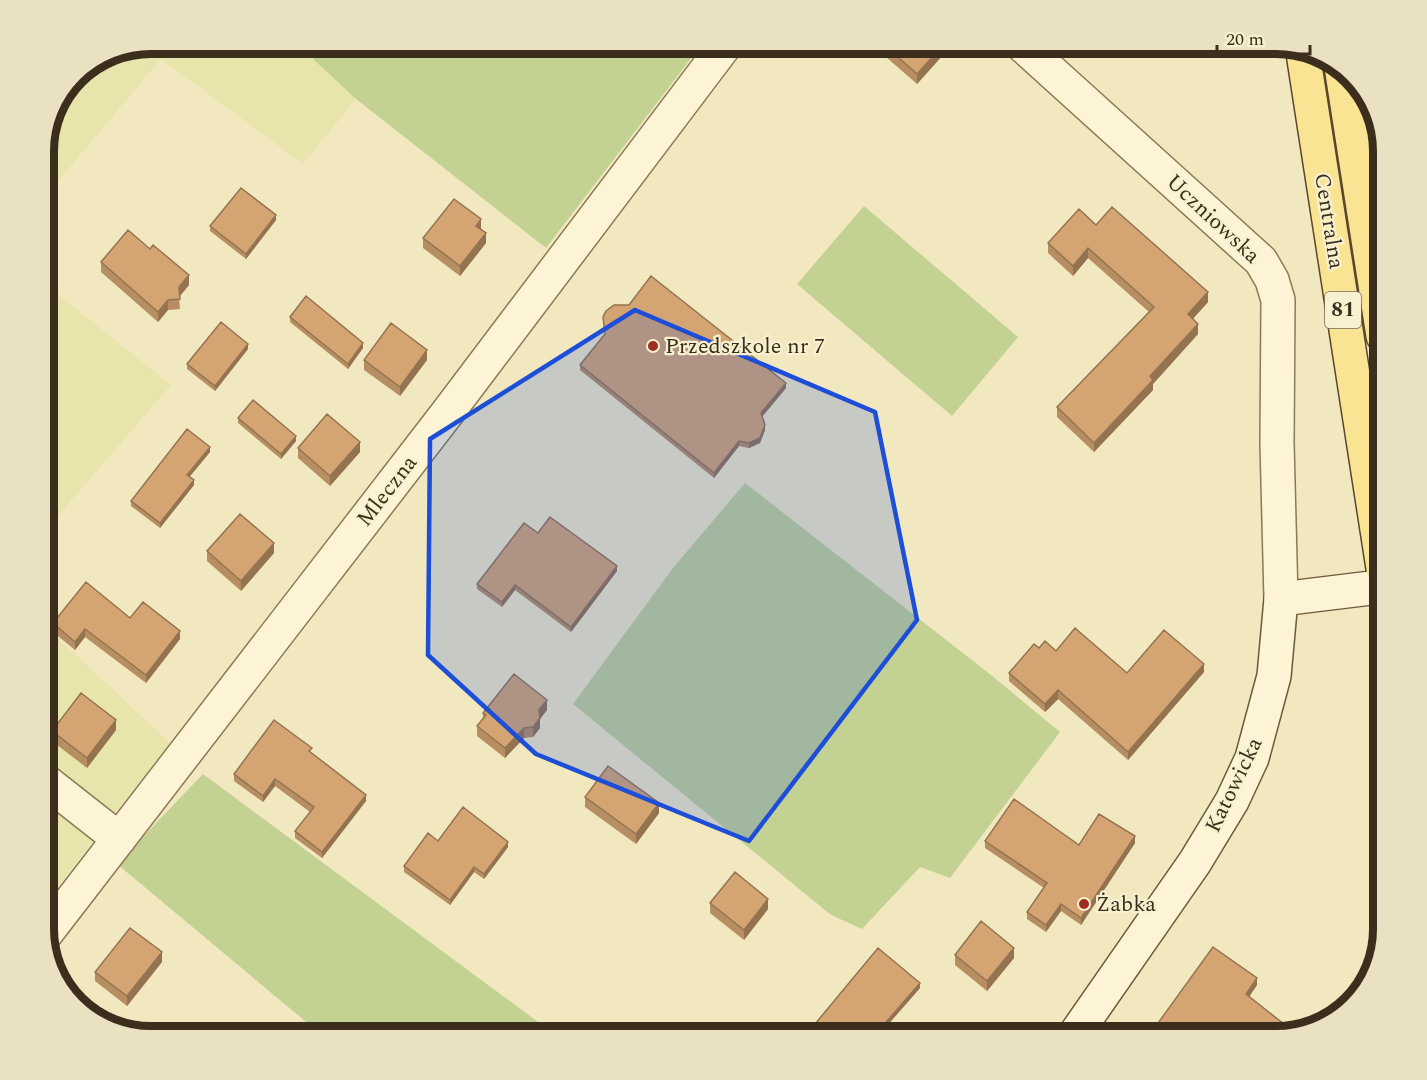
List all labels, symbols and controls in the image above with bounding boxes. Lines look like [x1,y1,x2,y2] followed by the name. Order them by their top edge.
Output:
[1217,18,1310,56] scale bar
[1226,26,1264,53] text: 20 m
[1158,166,1268,272] street label: Uczniowska
[1305,171,1353,272] street label: Centralna
[1325,292,1361,328] road number: 81
[665,330,825,363] place label: Przedszkole nr 7
[646,339,660,353] marker: Przedszkole nr 7
[349,448,426,534] street label: Mleczna
[1197,731,1271,838] street label: Katowicka
[1096,888,1156,921] place label: Żabka
[1077,897,1091,911] marker: Żabka

